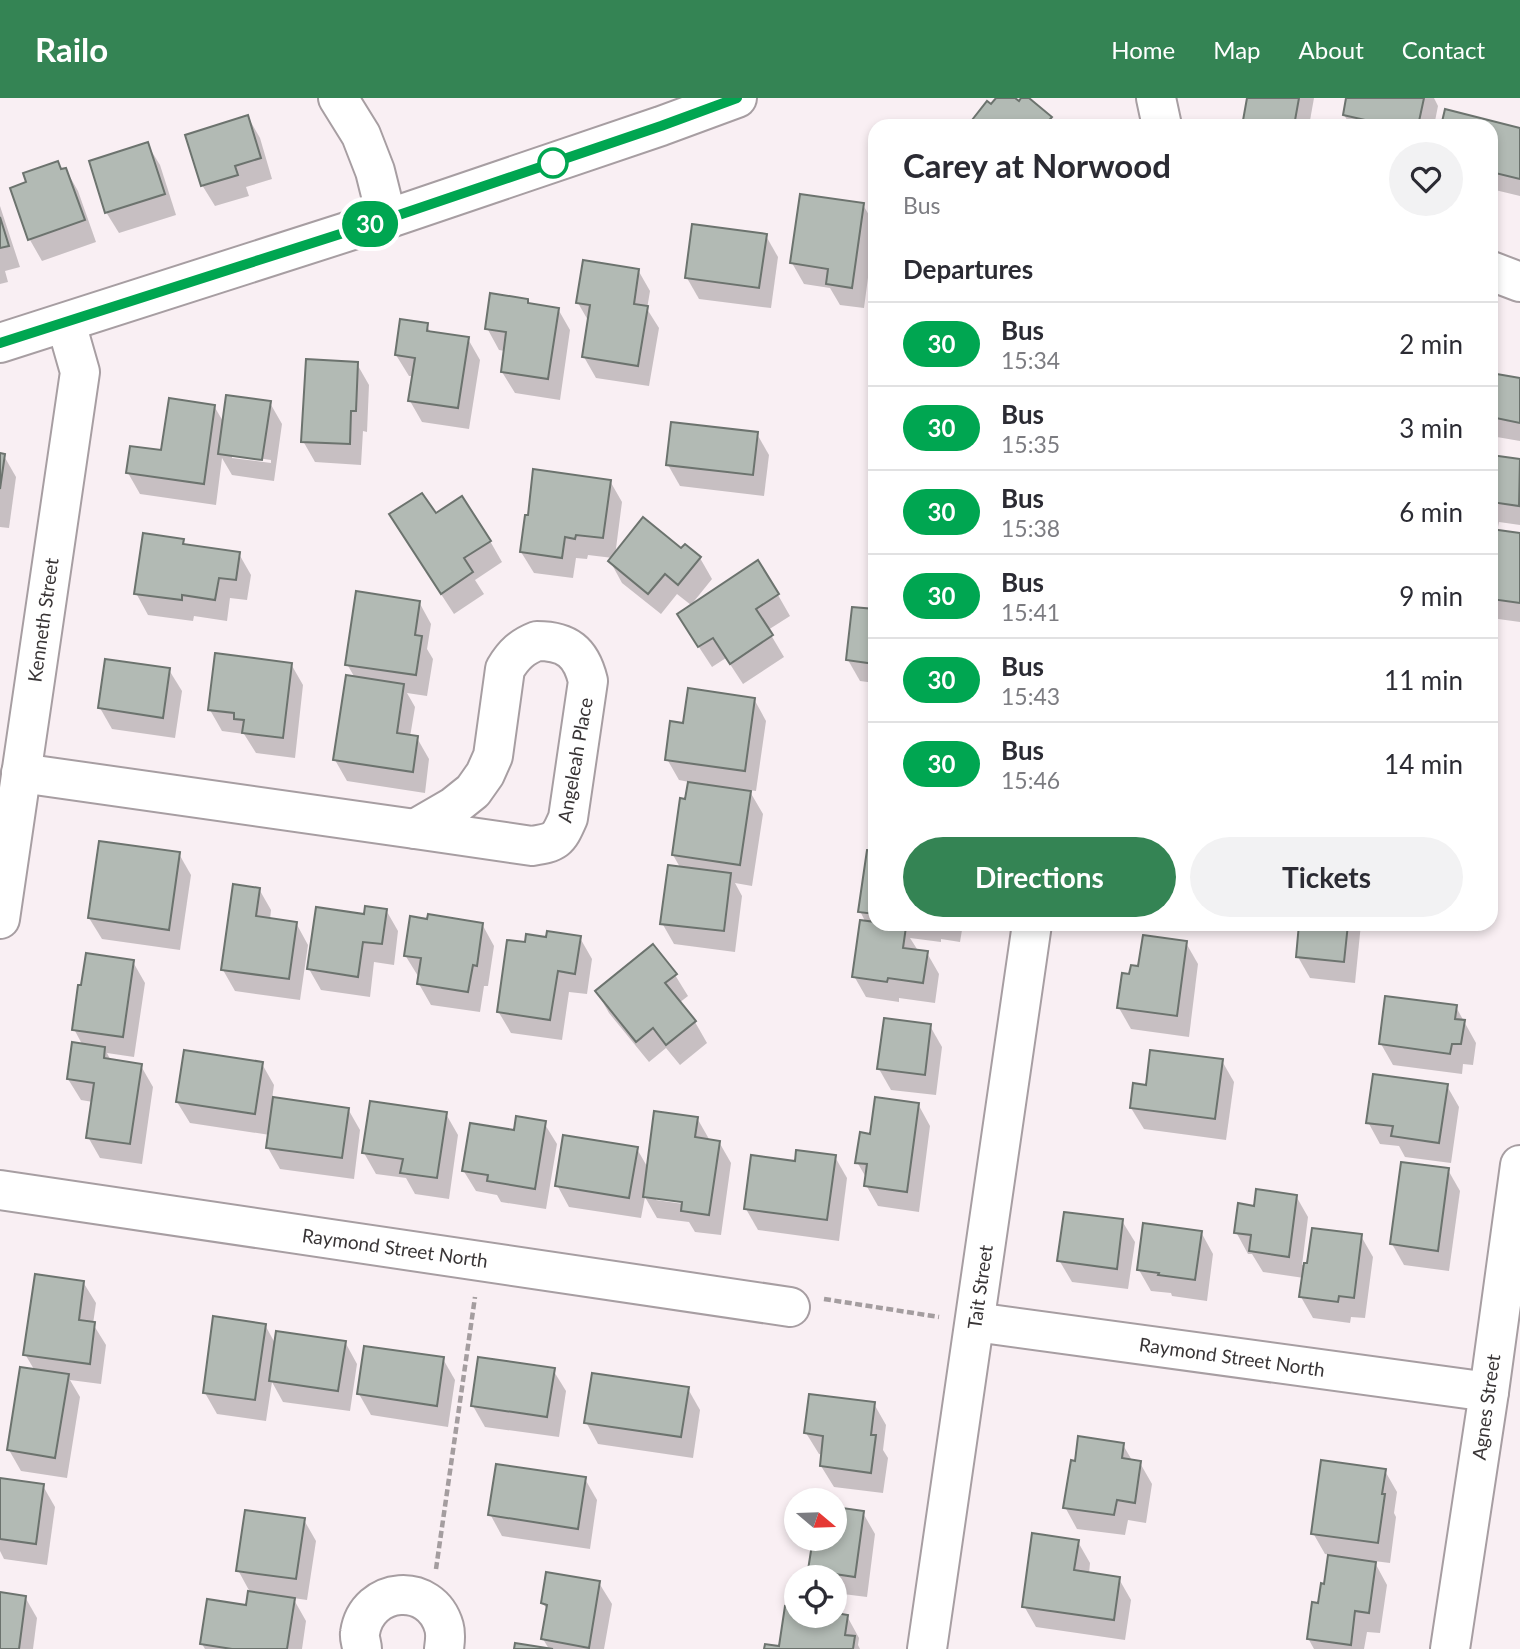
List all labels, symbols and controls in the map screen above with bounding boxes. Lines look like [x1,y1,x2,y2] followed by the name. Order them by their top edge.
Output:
[35,29,108,69] text: Railo
[1111,35,1175,64] text: Home
[1213,35,1261,64] text: Map
[1299,35,1364,64] text: About
[1402,35,1485,64] text: Contact
[1389,142,1463,216] button: heart
[903,145,1171,185] text: Carey at Norwood
[538,148,568,178] unlabelled marker
[903,191,940,219] text: Bus
[338,201,402,247] line badge: 30
[356,209,384,238] text: 30
[903,253,1033,285] text: Departures
[1001,314,1044,346] text: Bus
[1399,328,1463,360] text: 2 min
[928,329,955,358] text: 30
[1001,346,1060,374] text: 15:34
[1001,398,1044,430] text: Bus
[1399,412,1463,444] text: 3 min
[928,413,955,442] text: 30
[1001,430,1060,458] text: 15:35
[1001,482,1044,514] text: Bus
[1399,496,1463,528] text: 6 min
[928,497,955,526] text: 30
[1001,514,1060,542] text: 15:38
[22,556,63,684] street label: Kenneth Street
[1001,566,1044,598] text: Bus
[1399,580,1463,612] text: 9 min
[928,581,955,610] text: 30
[1001,598,1060,626] text: 15:41
[1001,650,1044,682] text: Bus
[1384,664,1463,696] text: 11 min
[928,665,955,694] text: 30
[1001,682,1060,710] text: 15:43
[552,695,597,824] street label: Angeleah Place
[1001,734,1044,766] text: Bus
[1384,748,1463,780] text: 14 min
[928,749,955,778] text: 30
[1001,766,1060,794] text: 15:46
[903,837,1176,917] button: Directions
[1190,837,1463,917] button: Tickets
[301,1223,489,1272] street label: Raymond Street North
[962,1243,997,1331] street label: Tait Street
[1138,1332,1326,1381] street label: Raymond Street North
[1467,1352,1504,1461] street label: Agnes Street
[784,1488,847,1550] north arrow
[784,1488,847,1628] map controls
[784,1565,847,1628] button: locate

